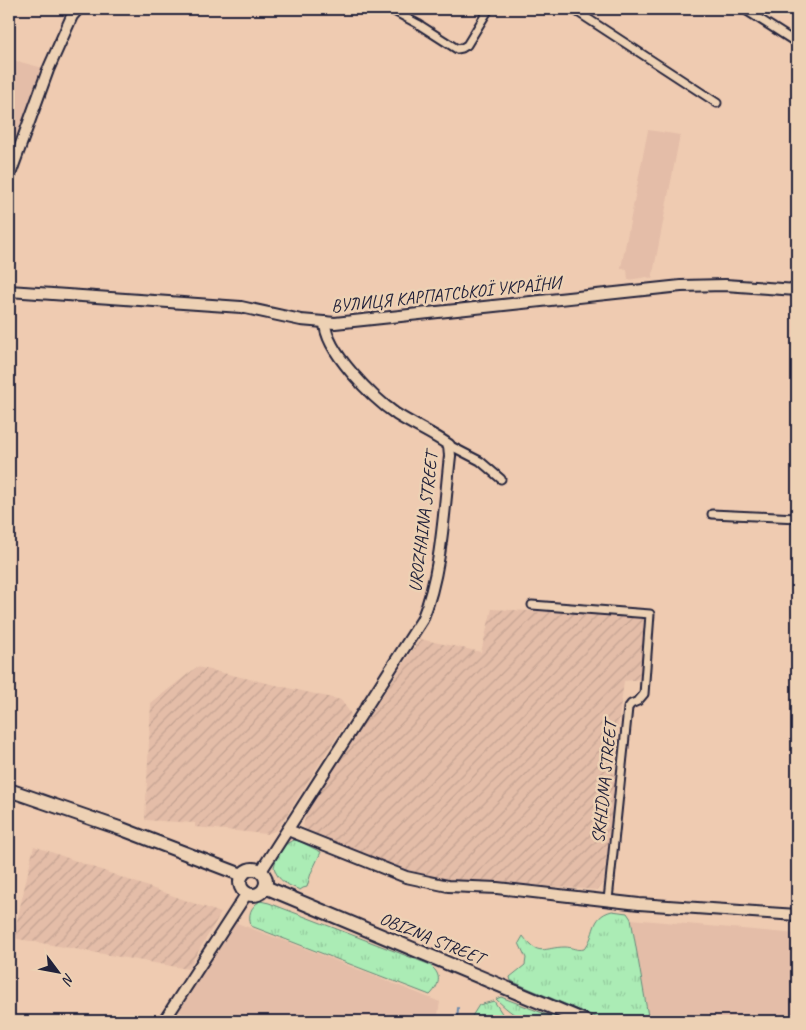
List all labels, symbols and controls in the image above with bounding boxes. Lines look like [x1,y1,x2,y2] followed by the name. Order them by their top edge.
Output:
[330,271,565,317] street label: ВУЛИЦЯ КАРПАТСЬКОЇ УКРАЇНИ
[404,446,443,593] street label: UROZHAINA STREET
[587,715,622,844] street label: SKHIDNA STREET
[377,907,491,970] street label: OBIZNA STREET
[32,948,82,998] north arrow
[58,970,78,989] text: N

